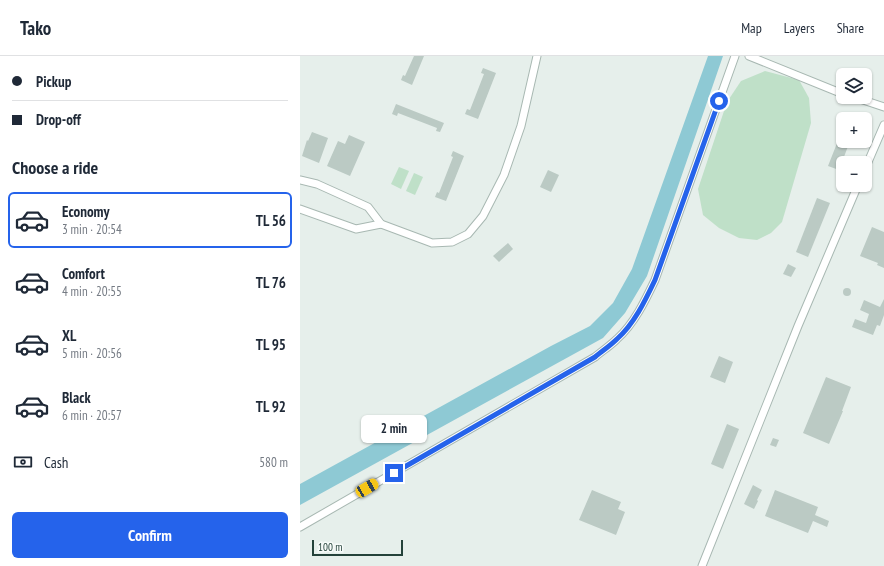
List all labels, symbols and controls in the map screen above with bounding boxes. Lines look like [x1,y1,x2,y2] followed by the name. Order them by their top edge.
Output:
[20,16,51,40] text: Tako
[741,19,762,37] text: Map
[784,19,815,37] text: Layers
[837,19,864,37] text: Share
[836,68,872,192] map controls
[836,68,872,104] button: layers
[36,72,71,91] text: Pickup
[710,92,728,110] route start
[36,110,81,129] text: Drop-off
[836,112,872,148] button: +
[12,156,98,179] text: Choose a ride
[836,156,872,192] button: −
[14,202,50,238] icon: car
[62,202,110,221] text: Economy
[256,211,286,230] text: TL 56
[62,221,122,238] text: 3 min · 20:54
[14,264,50,300] icon: car
[62,264,105,283] text: Comfort
[256,273,286,292] text: TL 76
[62,283,122,300] text: 4 min · 20:55
[14,326,50,362] icon: car
[62,326,76,345] text: XL
[256,335,286,354] text: TL 95
[62,345,122,362] text: 5 min · 20:56
[14,388,50,424] icon: car
[62,388,91,407] text: Black
[256,397,286,416] text: TL 92
[62,407,122,424] text: 6 min · 20:57
[361,415,427,443] callout: 2 min
[381,420,407,437] text: 2 min
[12,451,34,473] icon: cash
[44,453,68,472] text: Cash
[259,454,288,471] text: 580 m
[385,464,403,482] route end
[354,477,380,499] car
[12,512,288,558] button: Confirm
[312,538,403,557] scale bar
[318,540,342,554] text: 100 m

